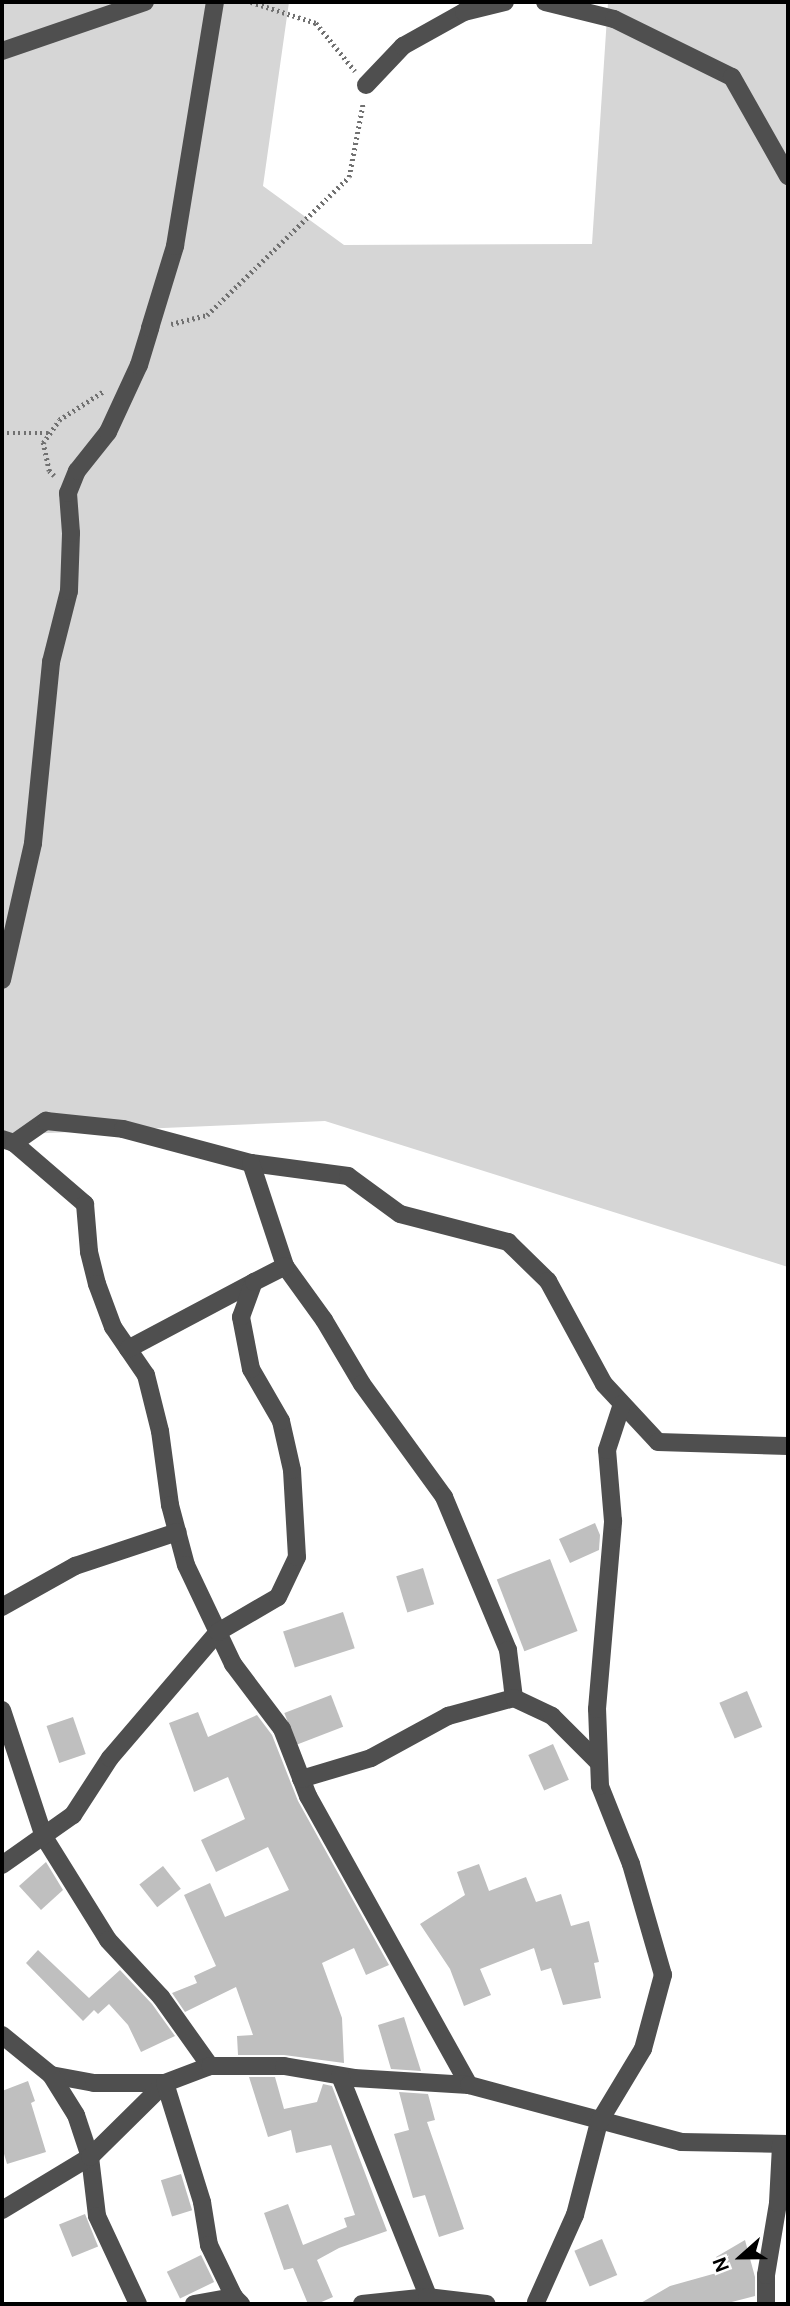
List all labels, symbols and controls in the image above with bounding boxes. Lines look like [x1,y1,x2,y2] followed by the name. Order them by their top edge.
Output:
[706,2222,776,2292] north arrow
[707,2254,735,2276] text: N

